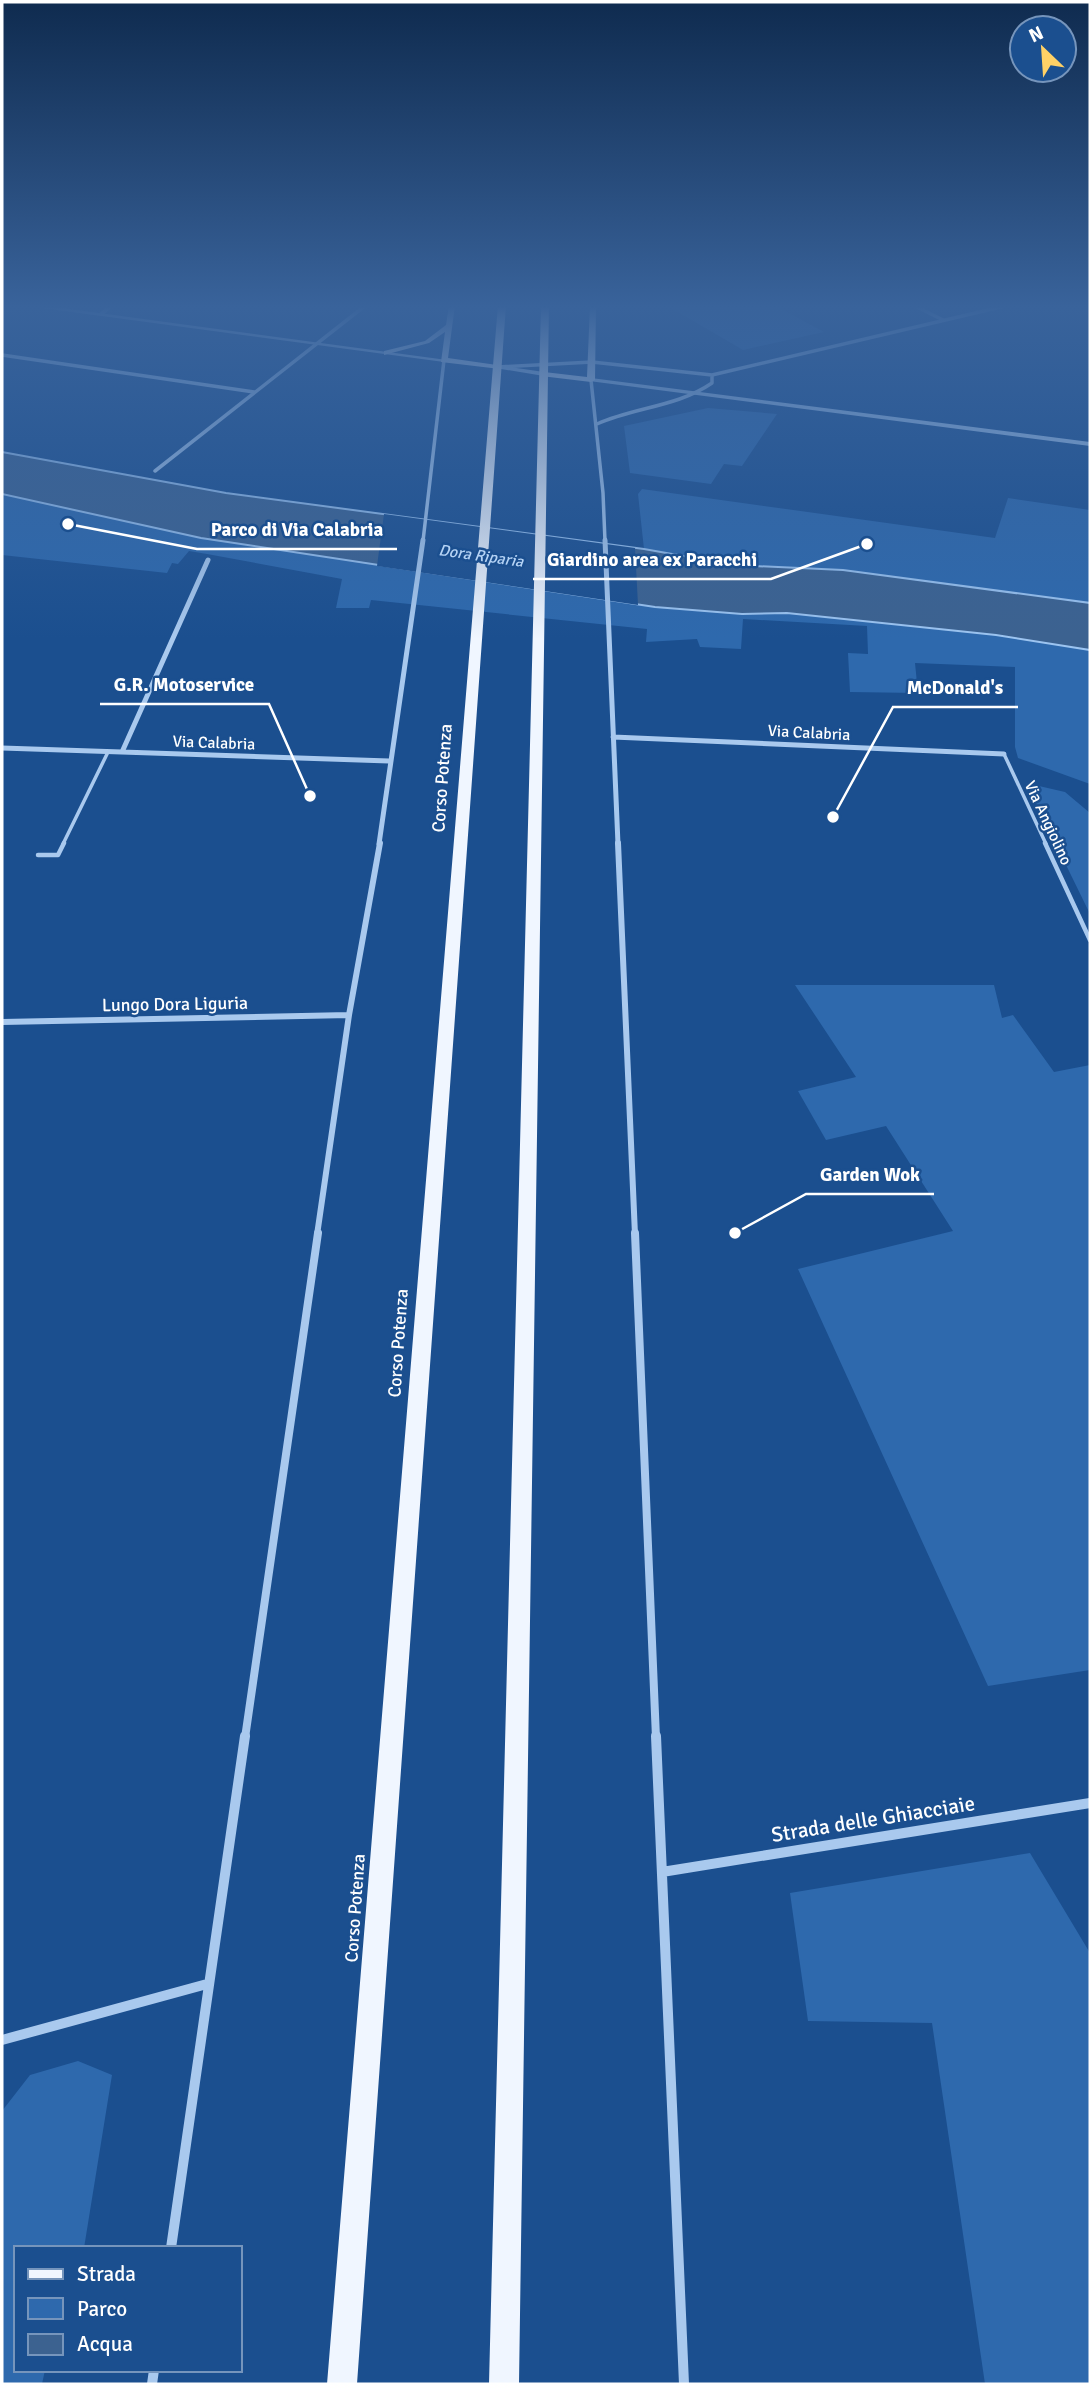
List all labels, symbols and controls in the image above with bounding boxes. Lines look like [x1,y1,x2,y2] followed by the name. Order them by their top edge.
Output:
[1008,14,1078,84] north arrow
[1025,21,1047,48] text: N
[197,509,397,549] callout: Parco di Via Calabria
[211,518,383,542] text: Parco di Via Calabria
[533,539,771,579] callout: Giardino area ex Paracchi
[437,540,525,572] water label: Dora Riparia
[547,548,757,572] text: Giardino area ex Paracchi
[100,664,269,704] callout: G.R. Motoservice
[893,667,1018,707] callout: McDonald's
[114,673,254,697] text: G.R. Motoservice
[907,676,1003,700] text: McDonald's
[767,721,851,745] street label: Via Calabria
[427,723,457,833] street label: Corso Potenza
[172,732,256,754] street label: Via Calabria
[1020,778,1076,868] street label: Via Angiolino
[102,992,248,1016] street label: Lungo Dora Liguria
[806,1154,934,1194] callout: Garden Wok
[820,1163,920,1187] text: Garden Wok
[383,1288,413,1398] street label: Corso Potenza
[769,1790,977,1848] street label: Strada delle Ghiacciaie
[340,1853,370,1963] street label: Corso Potenza
[14,2246,242,2372] legend
[77,2261,136,2287] text: Strada
[77,2296,127,2322] text: Parco
[77,2331,133,2357] text: Acqua

